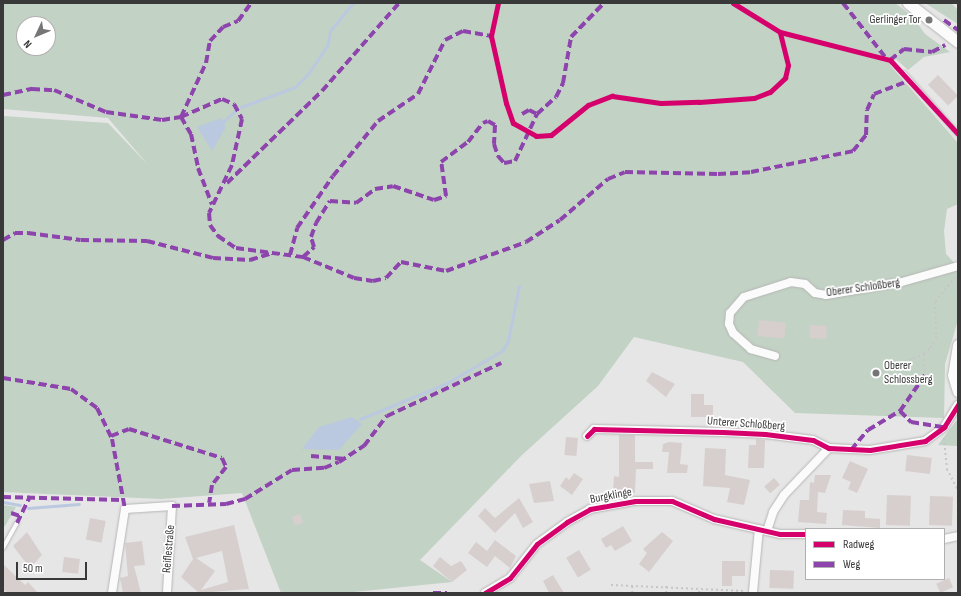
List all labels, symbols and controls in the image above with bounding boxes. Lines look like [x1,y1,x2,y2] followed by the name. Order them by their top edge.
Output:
[869,13,921,27] place label: Gerlinger Tor
[924,15,934,25] marker: Gerlinger Tor
[16,16,56,56] north arrow
[21,37,34,51] text: N
[825,276,901,300] street label: Oberer Schloßberg
[884,359,932,387] place label: Oberer Schlossberg
[871,368,881,378] marker: Oberer Schlossberg
[707,414,785,434] street label: Unterer Schloßberg
[589,485,633,507] street label: Burgklinge
[160,524,178,574] street label: Reiflestraße
[805,528,945,580] legend
[843,537,874,552] text: Radweg
[18,554,89,580] scale bar
[843,557,860,572] text: Weg
[23,561,43,576] text: 50 m

